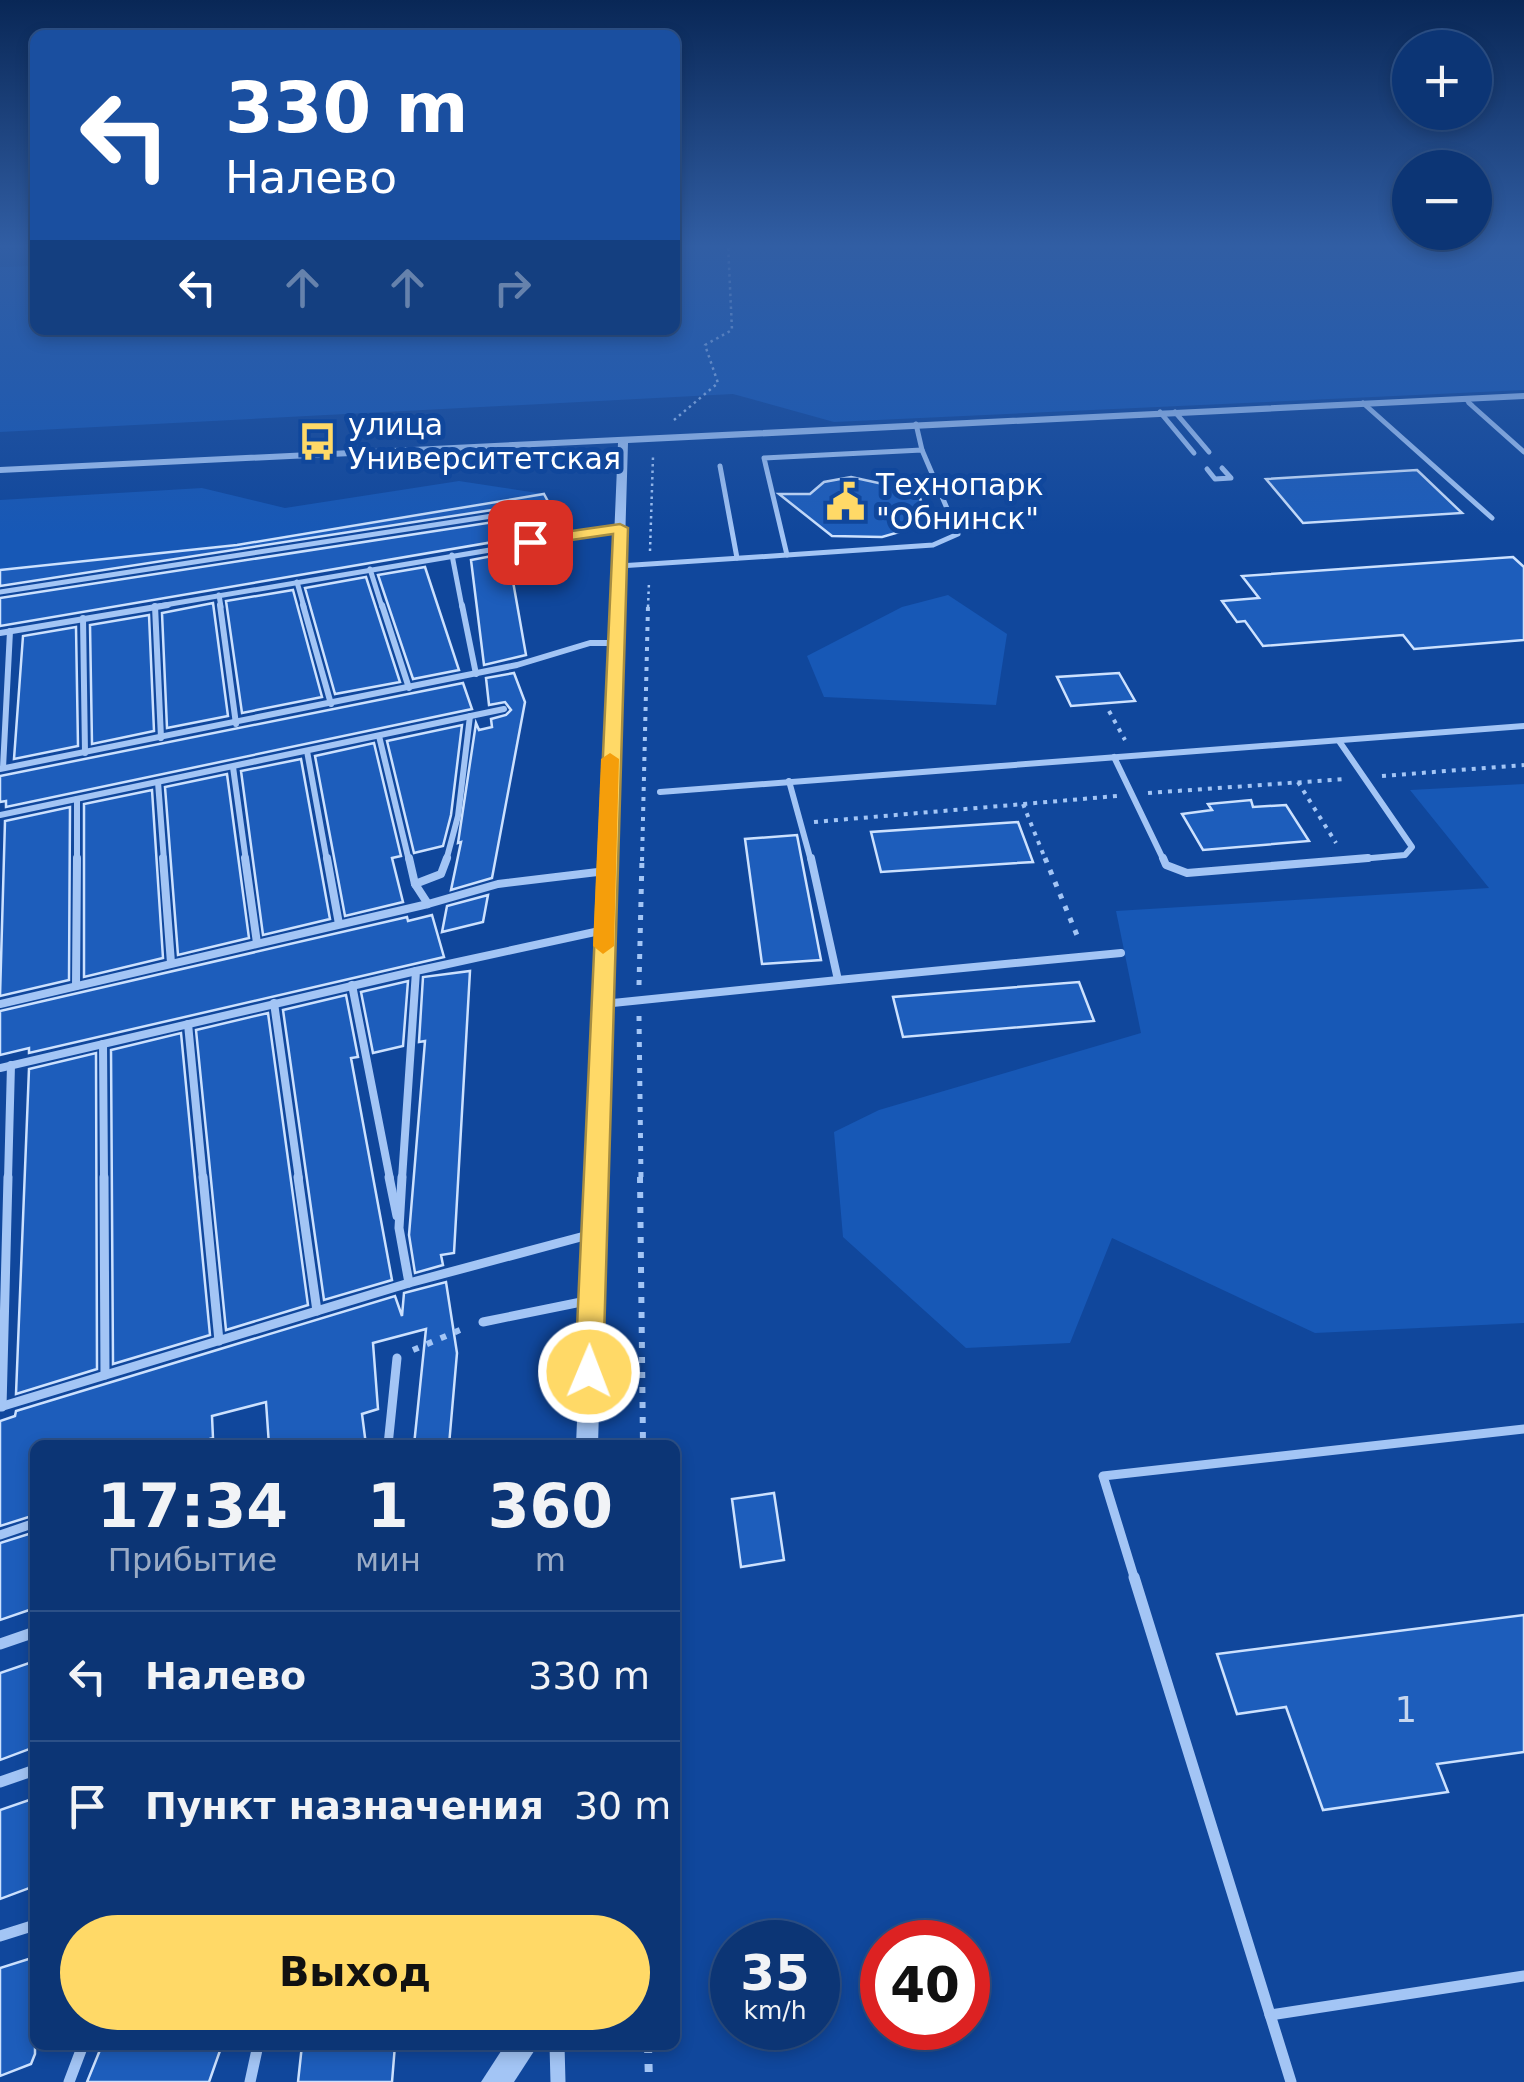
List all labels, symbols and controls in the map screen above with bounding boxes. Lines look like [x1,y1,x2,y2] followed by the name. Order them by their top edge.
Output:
[1392,30,1492,250] map controls
[1392,30,1492,130] button: +
[225,67,468,149] text: 330 m
[60,70,190,200] icon: left
[1392,150,1492,250] button: −
[225,151,397,204] text: Налево
[170,260,225,315] icon: left
[275,260,330,315] icon: ahead
[380,260,435,315] icon: ahead
[485,260,540,315] icon: right
[348,407,621,476] place label: улица Университетская
[297,420,339,462] bus stop icon: улица Университетская
[875,467,1044,536] place label: Технопарк "Обнинск"
[825,480,867,522] public building icon: Технопарк "Обнинск"
[488,500,573,585] pin
[503,515,558,570] icon: arrive
[537,1320,641,1424] position arrow
[97,1471,288,1541] text: 17:34
[367,1471,409,1541] text: 1
[488,1471,613,1541] text: 360
[108,1541,277,1579] text: Прибытие
[355,1541,421,1579] text: мин
[535,1541,566,1579] text: m
[60,1649,115,1704] icon: left
[145,1654,306,1698] text: Налево
[528,1654,650,1698] text: 330 m
[1395,1690,1417,1730] house number: 1
[60,1779,115,1834] icon: arrive
[145,1784,544,1828] text: Пункт назначения
[574,1784,671,1828] text: 30 m
[60,1915,650,2030] button: Выход
[860,1920,990,2050] speed limit sign: 40
[740,1944,810,2002] text: 35
[743,1996,807,2025] text: km/h

